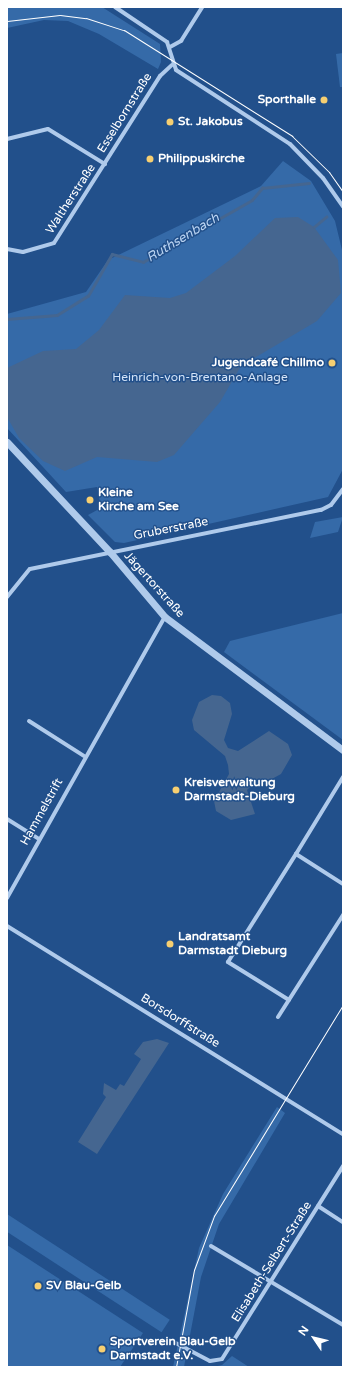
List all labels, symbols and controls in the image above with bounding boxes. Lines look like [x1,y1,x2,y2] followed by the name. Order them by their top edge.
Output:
[95,70,155,156] street label: Esselbornstraße
[258,93,316,107] place label: Sporthalle
[319,95,329,105] marker: Sporthalle
[178,115,243,129] place label: St. Jakobus
[165,117,175,127] marker: St. Jakobus
[158,152,245,166] place label: Philippuskirche
[145,154,155,164] marker: Philippuskirche
[43,161,99,237] street label: Waltherstraße
[144,210,222,266] water label: Ruthsenbach
[212,356,324,370] place label: Jugendcafé Chillmo
[327,358,337,368] marker: Jugendcafé Chillmo
[112,371,288,385] park label: Heinrich-von-Brentano-Anlage
[98,486,179,514] place label: Kleine Kirche am See
[85,495,95,505] marker: Kleine Kirche am See
[132,515,210,543] street label: Gruberstraße
[121,549,187,621] street label: Jägertorstraße
[18,776,66,848] street label: Hammelstrift
[184,776,295,804] place label: Kreisverwaltung Darmstadt-Dieburg
[171,785,181,795] marker: Kreisverwaltung Darmstadt-Dieburg
[178,930,287,958] place label: Landratsamt Darmstadt Dieburg
[165,939,175,949] marker: Landratsamt Darmstadt Dieburg
[138,991,222,1051] street label: Borsdorffstraße
[229,1199,315,1325] street label: Elisabeth-Selbert-Straße
[46,1279,121,1293] place label: SV Blau-Gelb
[33,1281,43,1291] marker: SV Blau-Gelb
[294,1318,334,1358] north arrow
[296,1323,312,1338] text: N
[110,1335,236,1363] place label: Sportverein Blau-Gelb Darmstadt e.V.
[97,1344,107,1354] marker: Sportverein Blau-Gelb Darmstadt e.V.

